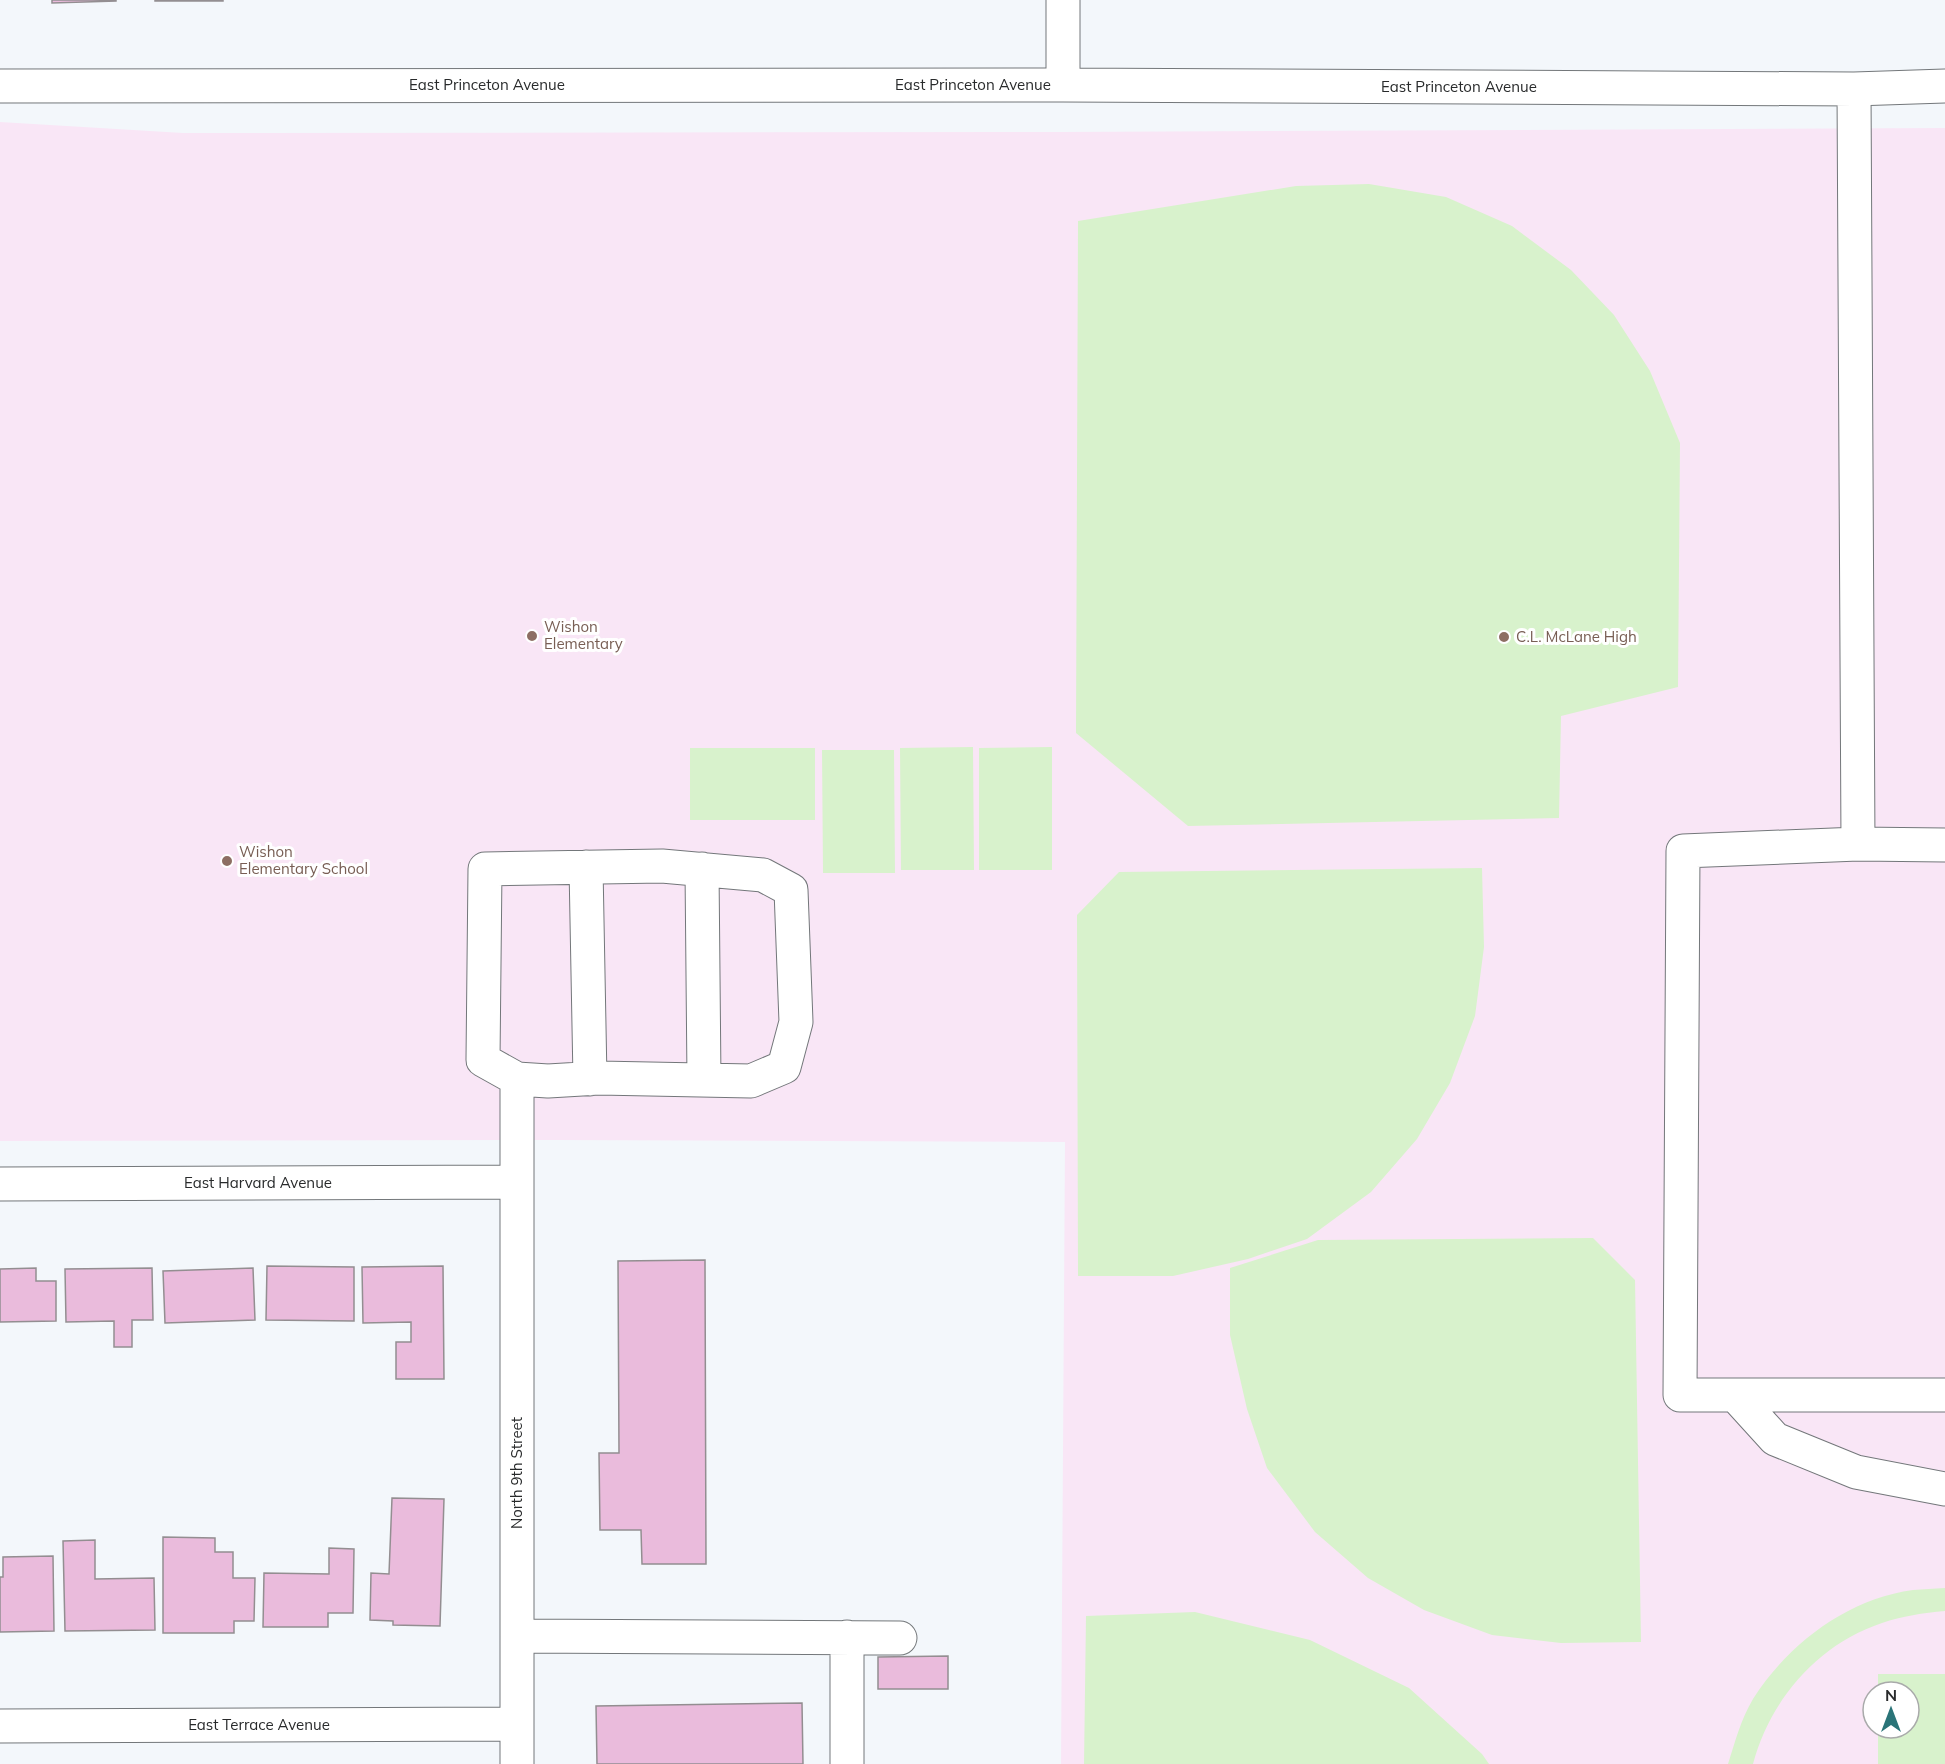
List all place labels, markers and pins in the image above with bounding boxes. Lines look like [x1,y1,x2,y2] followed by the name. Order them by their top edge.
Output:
[544,617,623,653] place label: Wishon Elementary
[1516,627,1637,646] place label: C.L. McLane High
[525,629,539,643] marker: Wishon Elementary
[1497,630,1511,644] marker: C.L. McLane High
[239,842,368,878] place label: Wishon Elementary School
[220,854,234,868] marker: Wishon Elementary School

